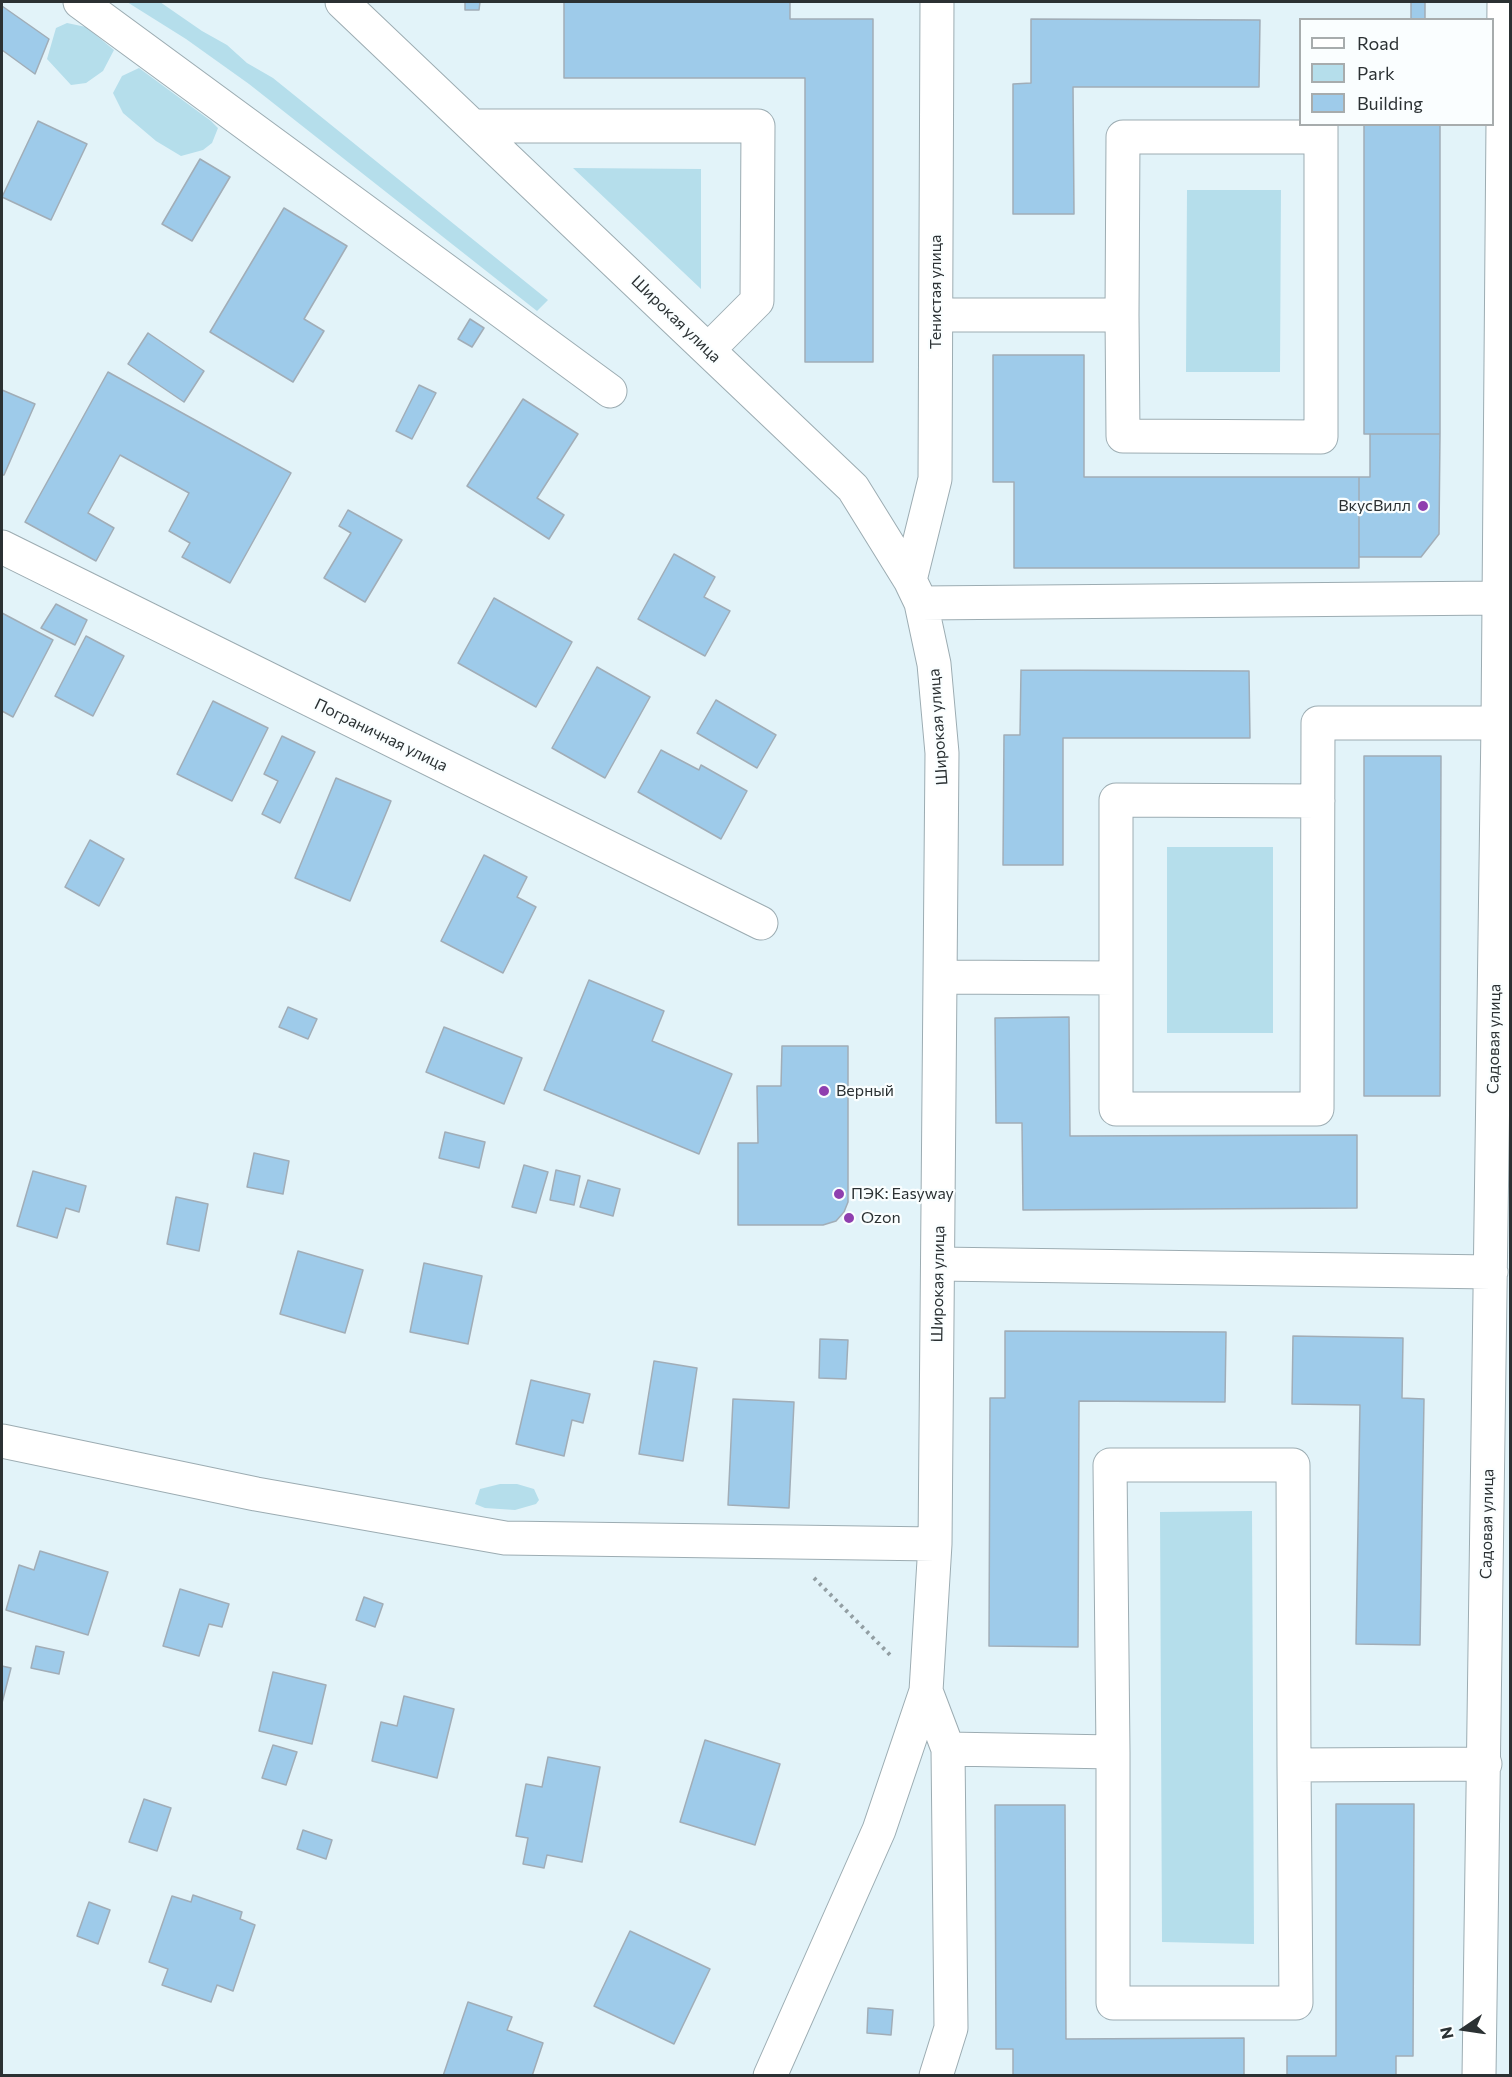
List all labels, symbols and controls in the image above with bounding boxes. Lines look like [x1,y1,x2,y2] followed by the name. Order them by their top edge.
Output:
[1299,18,1494,126] legend
[1357,32,1399,54] text: Road
[1357,62,1395,84] text: Park
[1357,92,1423,114] text: Building
[926,235,946,349] street label: Тенистая улица
[627,271,725,367] street label: Широкая улица
[1338,496,1411,516] place label: ВкусВилл
[1416,499,1430,513] marker: ВкусВилл
[924,668,952,786] street label: Широкая улица
[311,694,451,776] street label: Пограничная улица
[1483,984,1505,1094] street label: Садовая улица
[836,1081,894,1101] place label: Верный
[817,1084,831,1098] marker: Верный
[851,1184,954,1204] place label: ПЭК: Easyway
[832,1187,846,1201] marker: ПЭК: Easyway
[861,1208,901,1228] place label: Ozon
[842,1211,856,1225] marker: Ozon
[927,1225,949,1343] street label: Широкая улица
[1476,1469,1498,1579] street label: Садовая улица
[1434,1999,1494,2059] north arrow
[1435,2025,1457,2041] text: N

